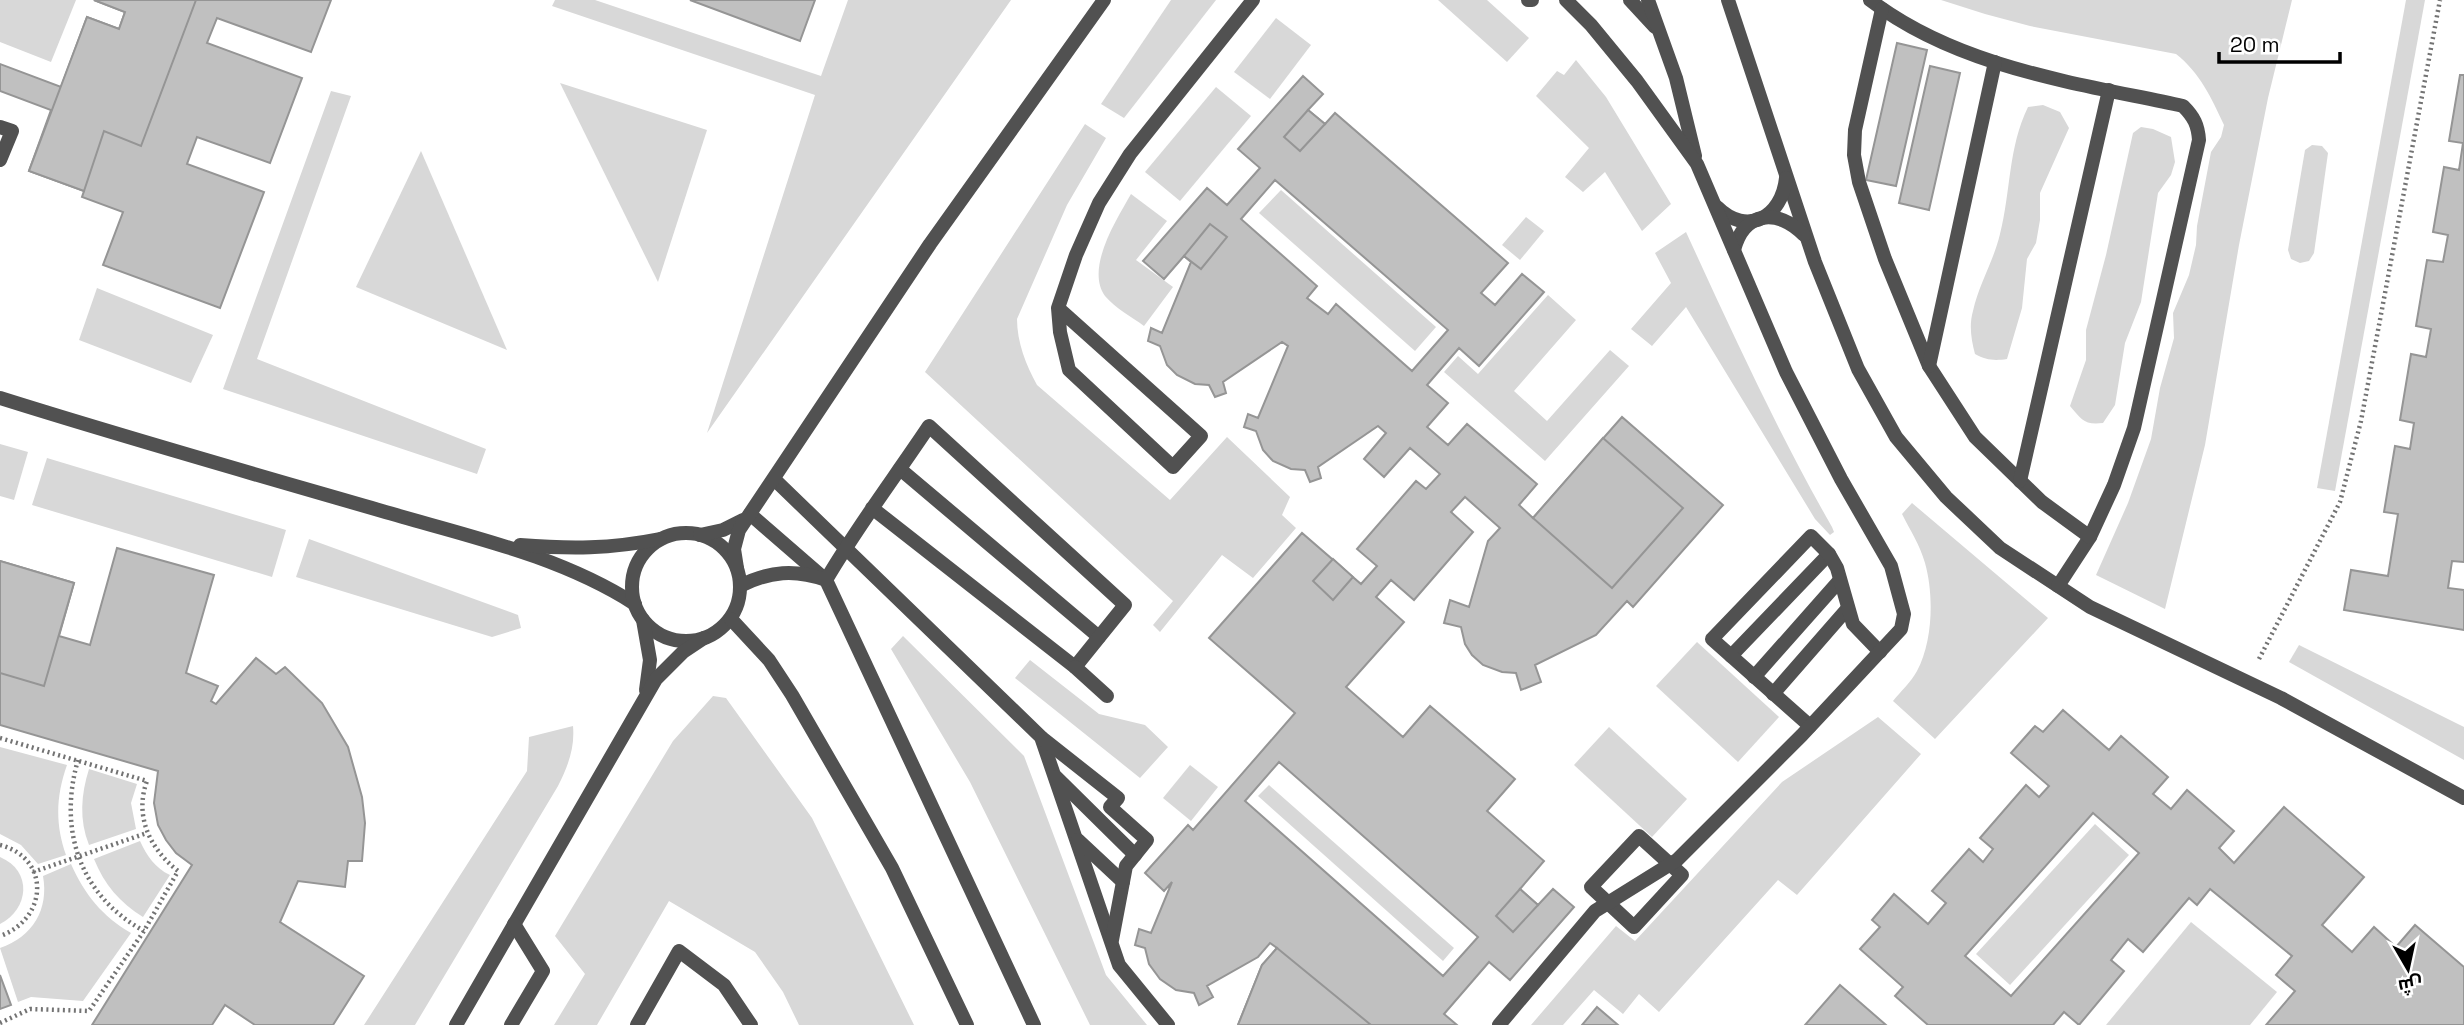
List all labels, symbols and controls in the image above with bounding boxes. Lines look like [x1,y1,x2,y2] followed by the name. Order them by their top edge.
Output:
[2219,21,2340,65] scale bar
[2230,31,2280,58] text: 20 m
[2373,934,2443,1004] north arrow
[2397,971,2425,1000] text: ش

